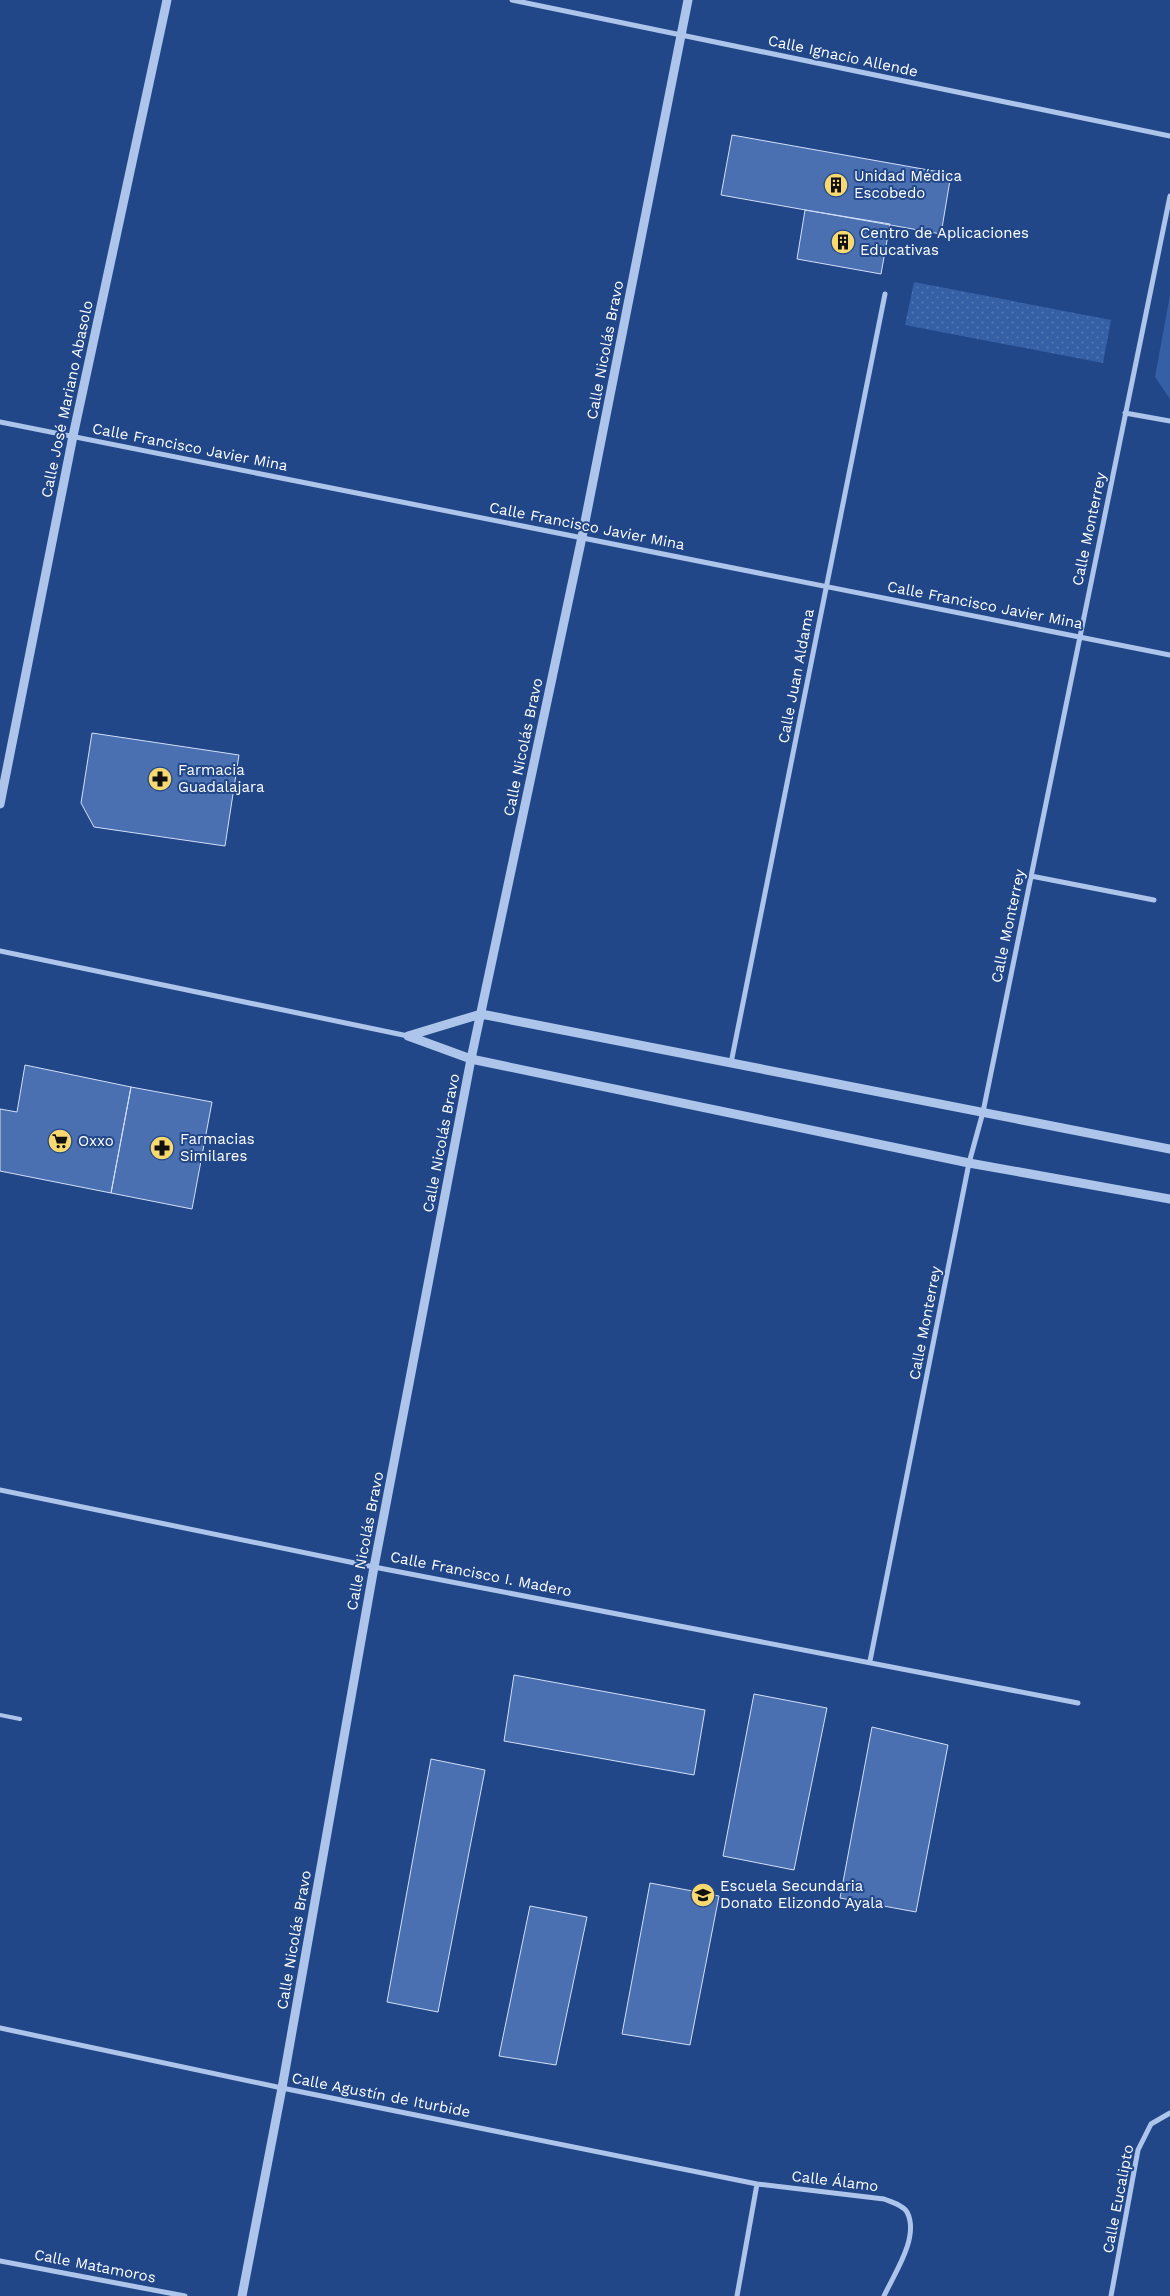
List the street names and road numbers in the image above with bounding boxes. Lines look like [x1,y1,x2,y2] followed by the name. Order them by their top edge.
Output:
[766,31,920,81] street label: Calle Ignacio Allende
[583,279,627,421] street label: Calle Nicolás Bravo
[37,299,97,499] street label: Calle José Mariano Abasolo
[91,419,290,475] street label: Calle Francisco Javier Mina
[1068,470,1110,587] street label: Calle Monterrey
[488,498,687,554] street label: Calle Francisco Javier Mina
[886,577,1085,633] street label: Calle Francisco Javier Mina
[774,607,818,745] street label: Calle Juan Aldama
[500,676,546,818] street label: Calle Nicolás Bravo
[987,867,1029,984] street label: Calle Monterrey
[419,1072,463,1214] street label: Calle Nicolás Bravo
[905,1264,945,1381] street label: Calle Monterrey
[343,1470,387,1612] street label: Calle Nicolás Bravo
[389,1548,573,1600] street label: Calle Francisco I. Madero
[273,1869,315,2011] street label: Calle Nicolás Bravo
[290,2069,472,2121] street label: Calle Agustín de Iturbide
[1099,2143,1137,2255] street label: Calle Eucalipto
[791,2167,879,2195] street label: Calle Álamo
[33,2245,157,2287] street label: Calle Matamoros

